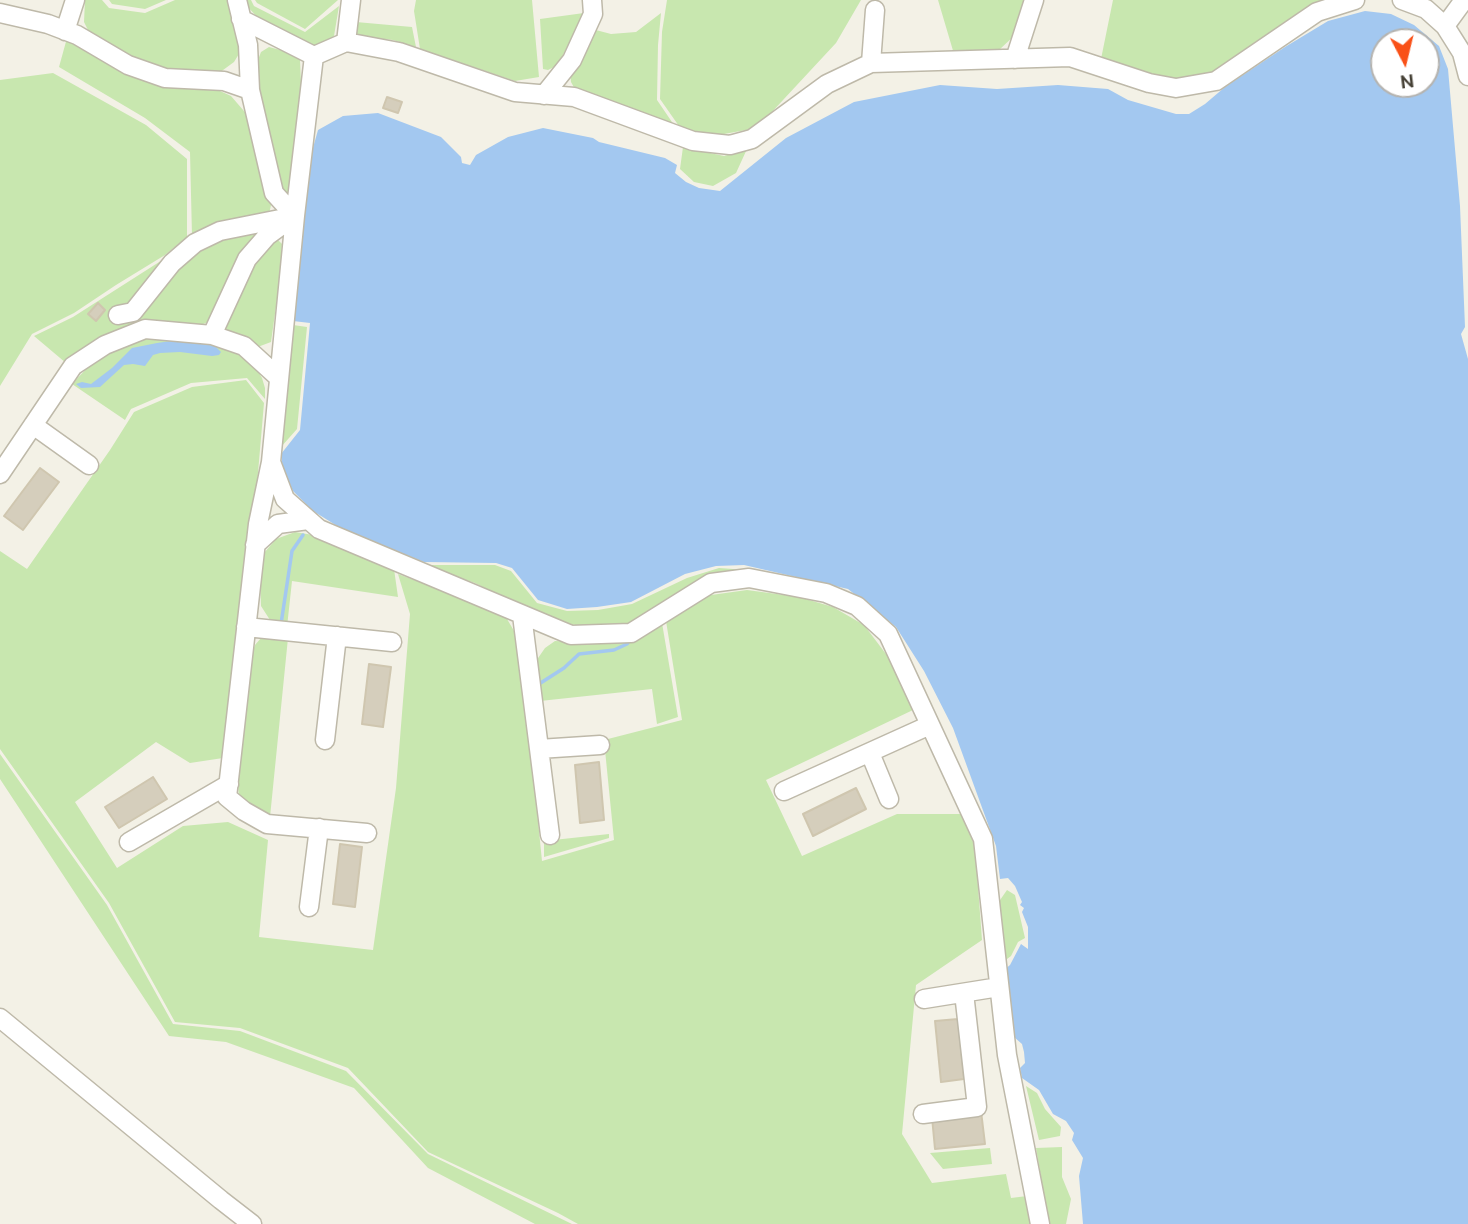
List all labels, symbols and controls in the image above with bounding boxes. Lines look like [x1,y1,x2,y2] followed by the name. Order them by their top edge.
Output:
[1370,28,1440,98] north arrow
[1399,70,1416,94] text: N

